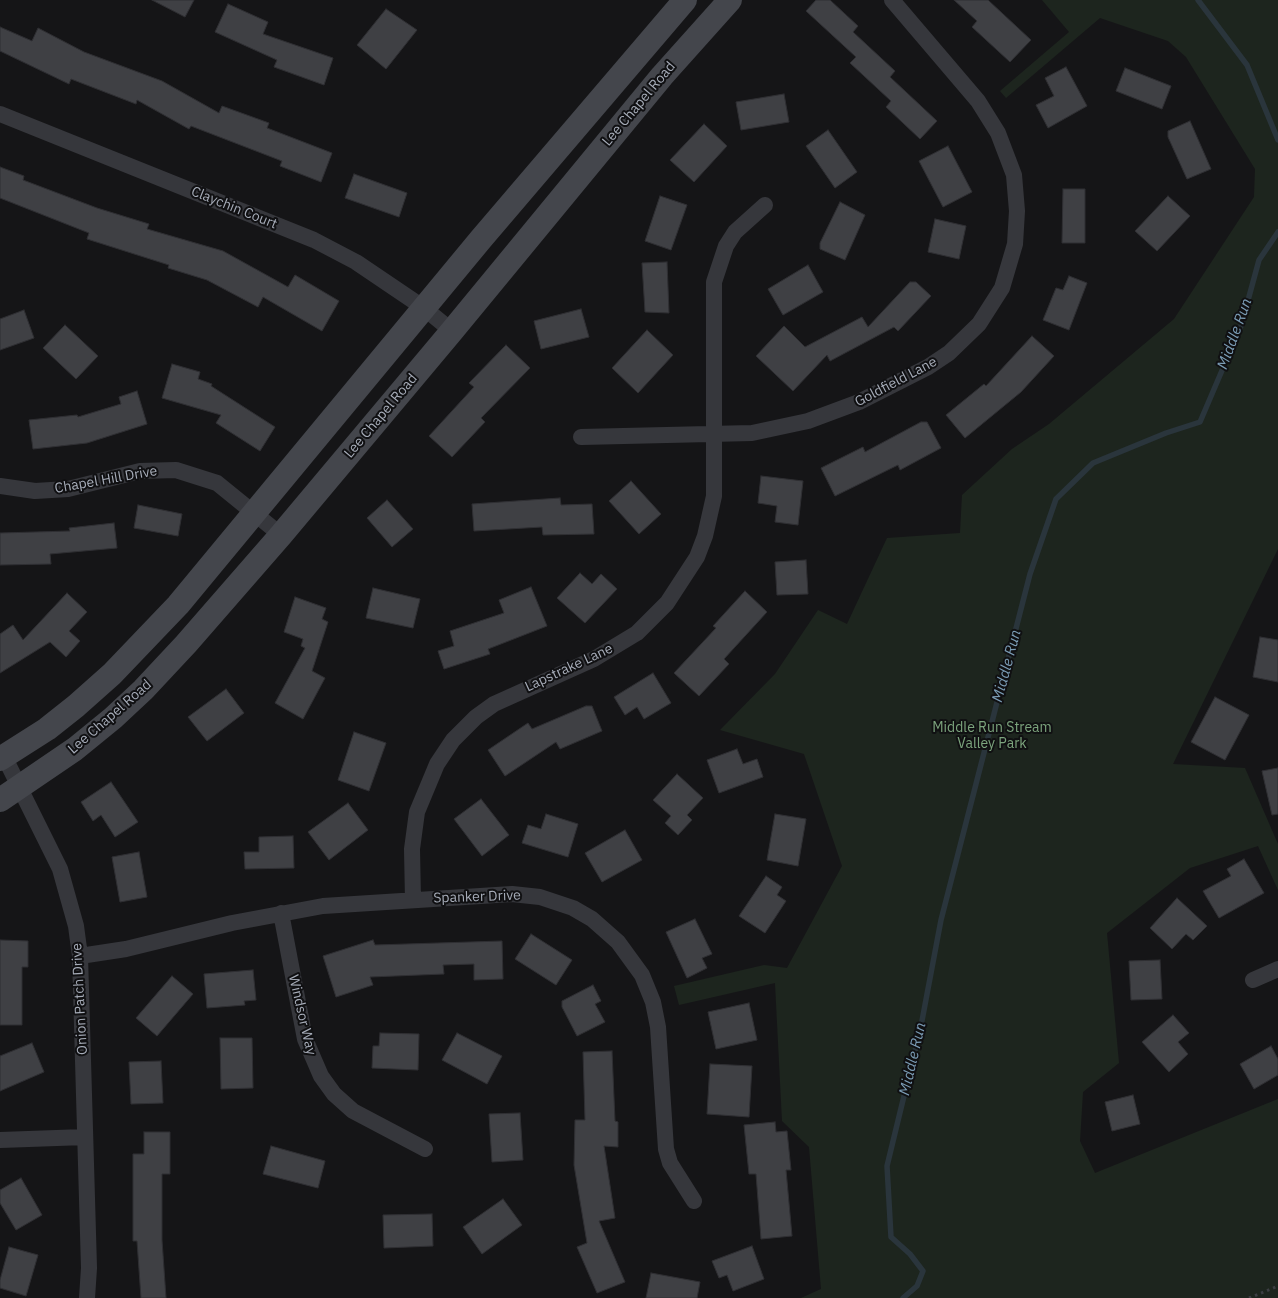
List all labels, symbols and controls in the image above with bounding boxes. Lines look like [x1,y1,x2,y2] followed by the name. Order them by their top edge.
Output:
[599,58,679,150] street label: Lee Chapel Road
[189,183,279,233] street label: Claychin Court
[1214,296,1256,372] water label: Middle Run
[852,353,940,411] street label: Goldfield Lane
[341,370,421,462] street label: Lee Chapel Road
[53,463,159,497] street label: Chapel Hill Drive
[989,628,1025,704] water label: Middle Run
[522,640,616,696] street label: Lapstrake Lane
[65,676,155,758] street label: Lee Chapel Road
[932,720,1052,752] park label: Middle Run Stream Valley Park
[433,887,521,907] street label: Spanker Drive
[69,943,91,1055] street label: Onion Patch Drive
[285,973,319,1057] street label: Windsor Way
[896,1021,930,1097] water label: Middle Run

